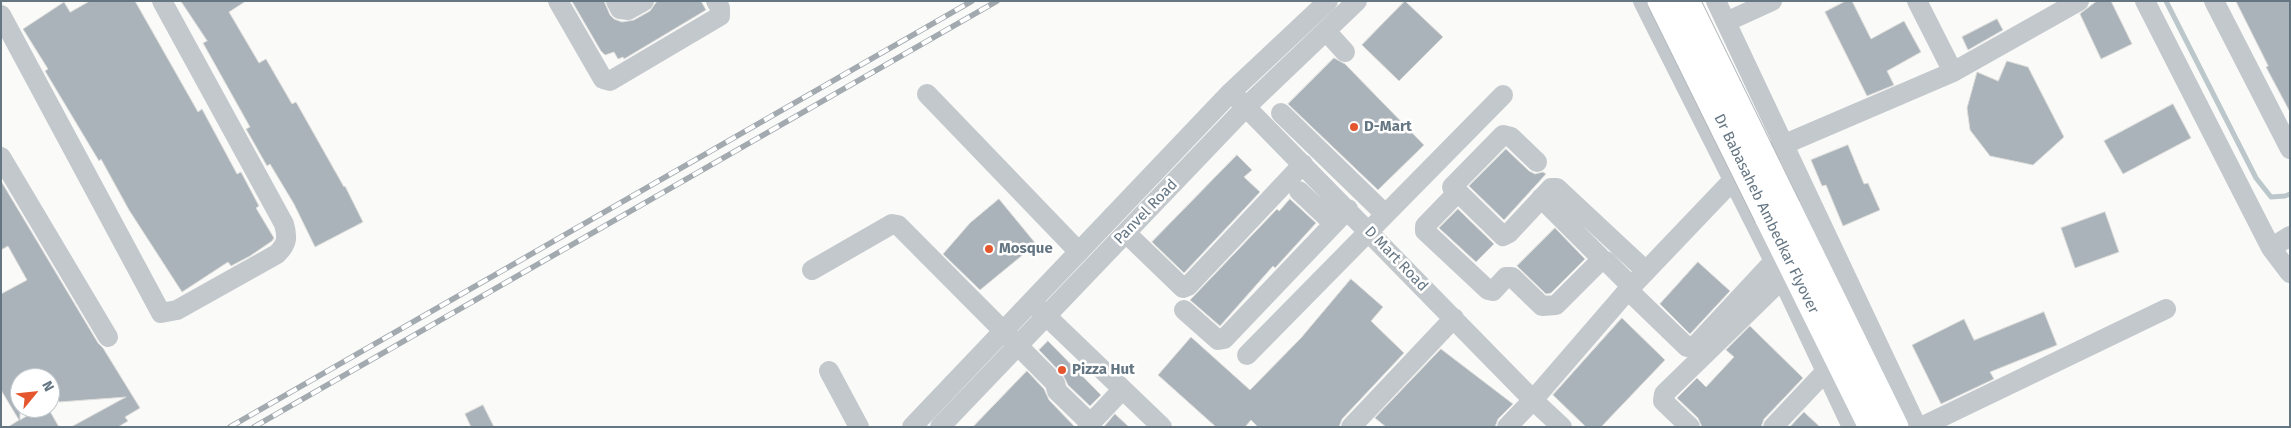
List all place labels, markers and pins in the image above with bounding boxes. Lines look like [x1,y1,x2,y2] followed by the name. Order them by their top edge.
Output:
[1364,118,1412,136] place label: D-Mart
[1348,121,1360,133] marker: D-Mart
[999,240,1053,258] place label: Mosque
[983,243,995,255] marker: Mosque
[1072,361,1135,379] place label: Pizza Hut
[1056,364,1068,376] marker: Pizza Hut

